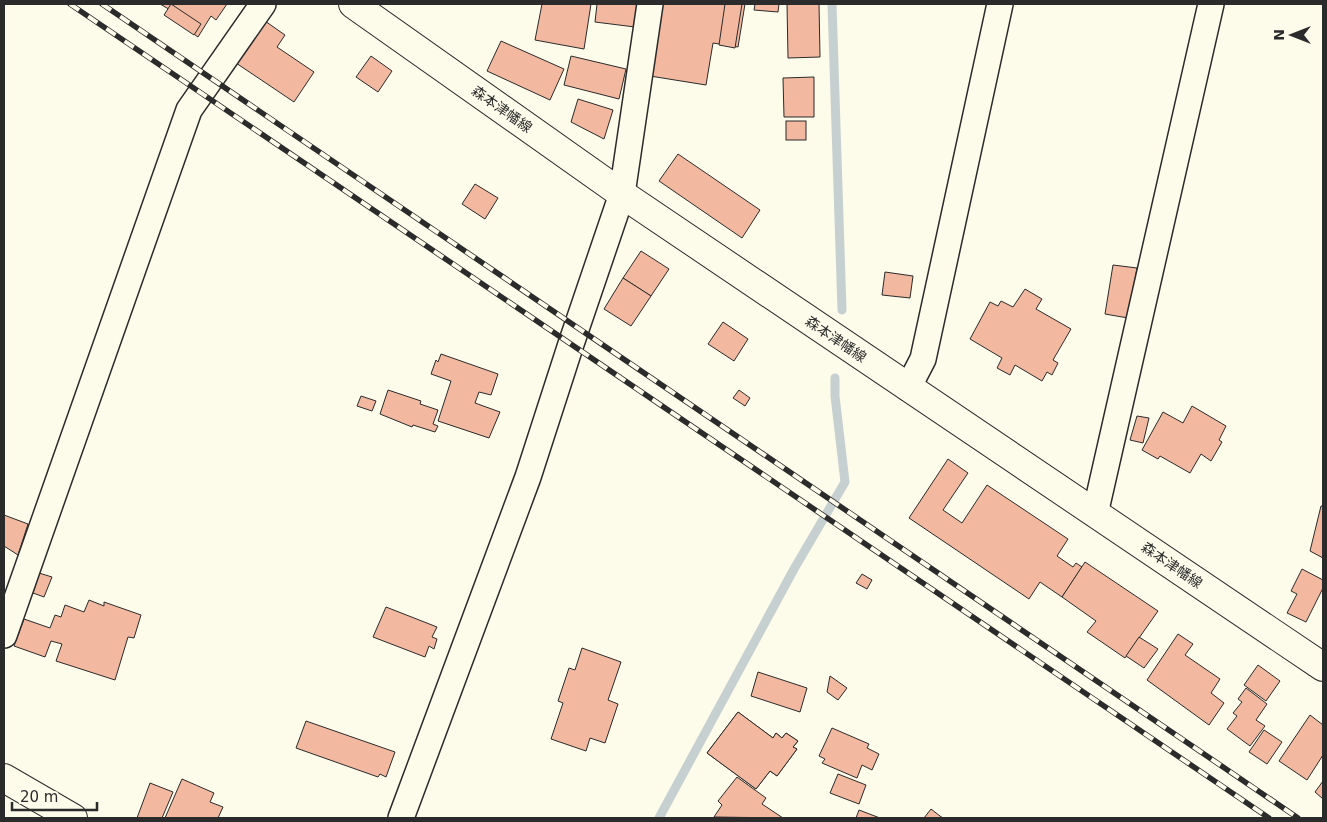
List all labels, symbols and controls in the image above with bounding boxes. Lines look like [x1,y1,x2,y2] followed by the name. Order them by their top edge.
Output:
[1267,10,1317,60] north arrow
[1271,29,1287,41] text: N
[469,82,535,136] street label: 森本津幡線
[803,313,869,365] street label: 森本津幡線
[1139,539,1205,591] street label: 森本津幡線
[12,780,98,812] scale bar
[20,788,58,806] text: 20 m

